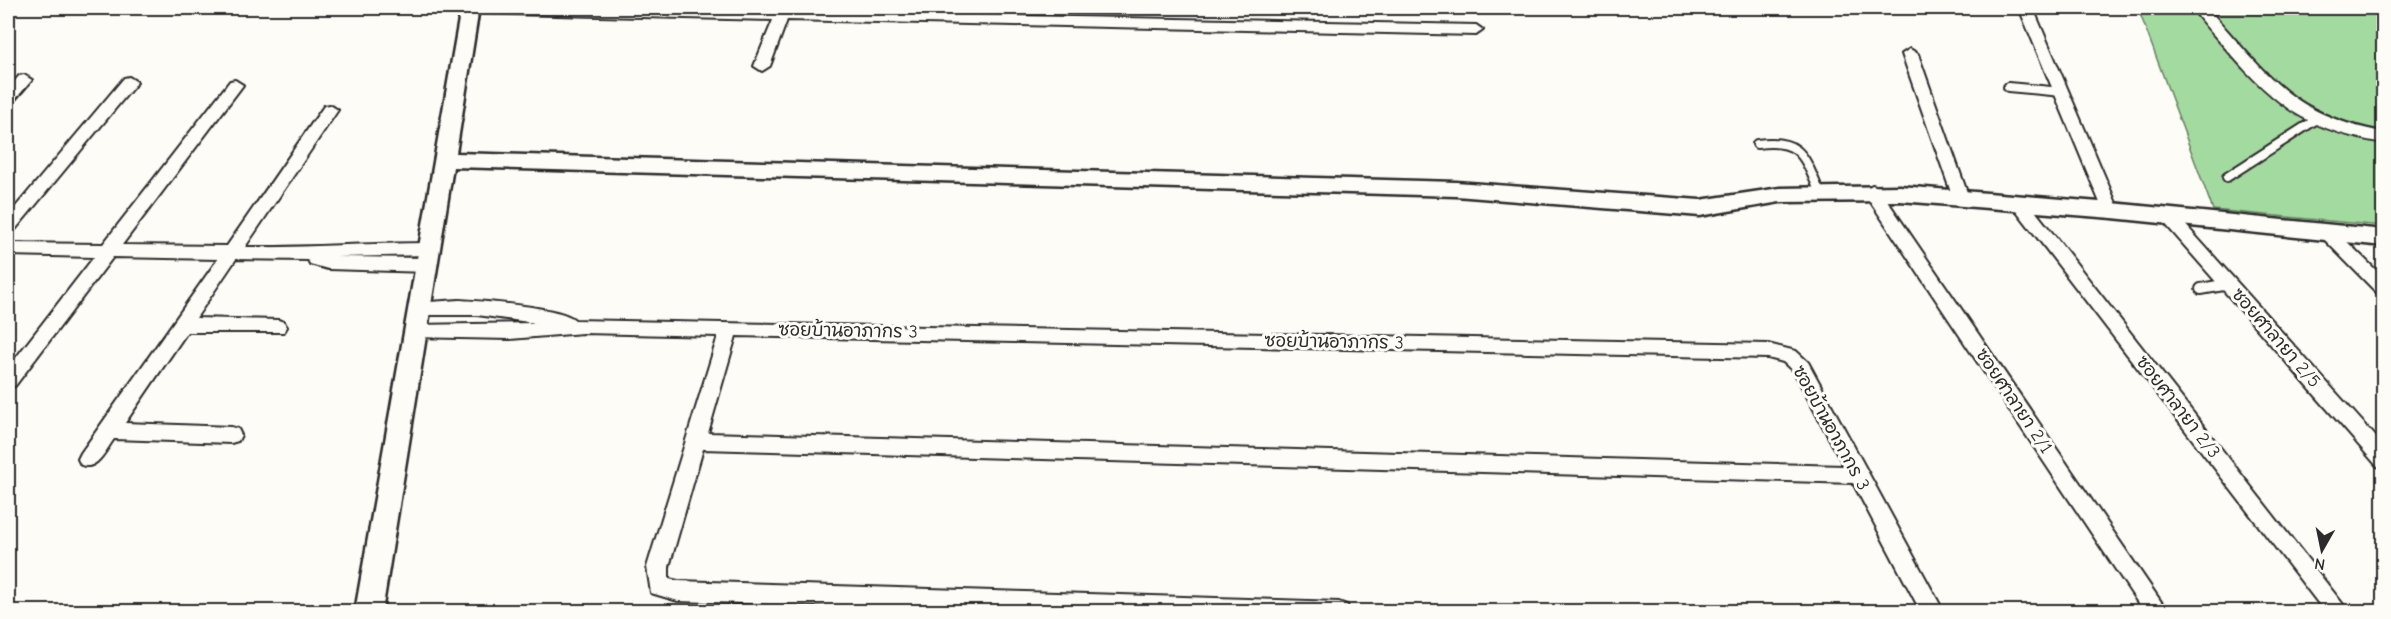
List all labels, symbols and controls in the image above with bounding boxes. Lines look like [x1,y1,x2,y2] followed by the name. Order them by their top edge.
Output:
[2227,284,2325,392] street label: ซอยศาลายา 2/5
[778,317,918,343] street label: ซอยบ้านอาภากร 3
[1264,328,1404,354] street label: ซอยบ้านอาภากร 3
[1971,345,2057,457] street label: ซอยศาลายา 2/1
[2132,352,2224,462] street label: ซอยศาลายา 2/3
[1788,361,1876,494] street label: ซอยบ้านอาภากร 3
[2292,520,2352,580] north arrow
[2313,554,2326,574] text: N

